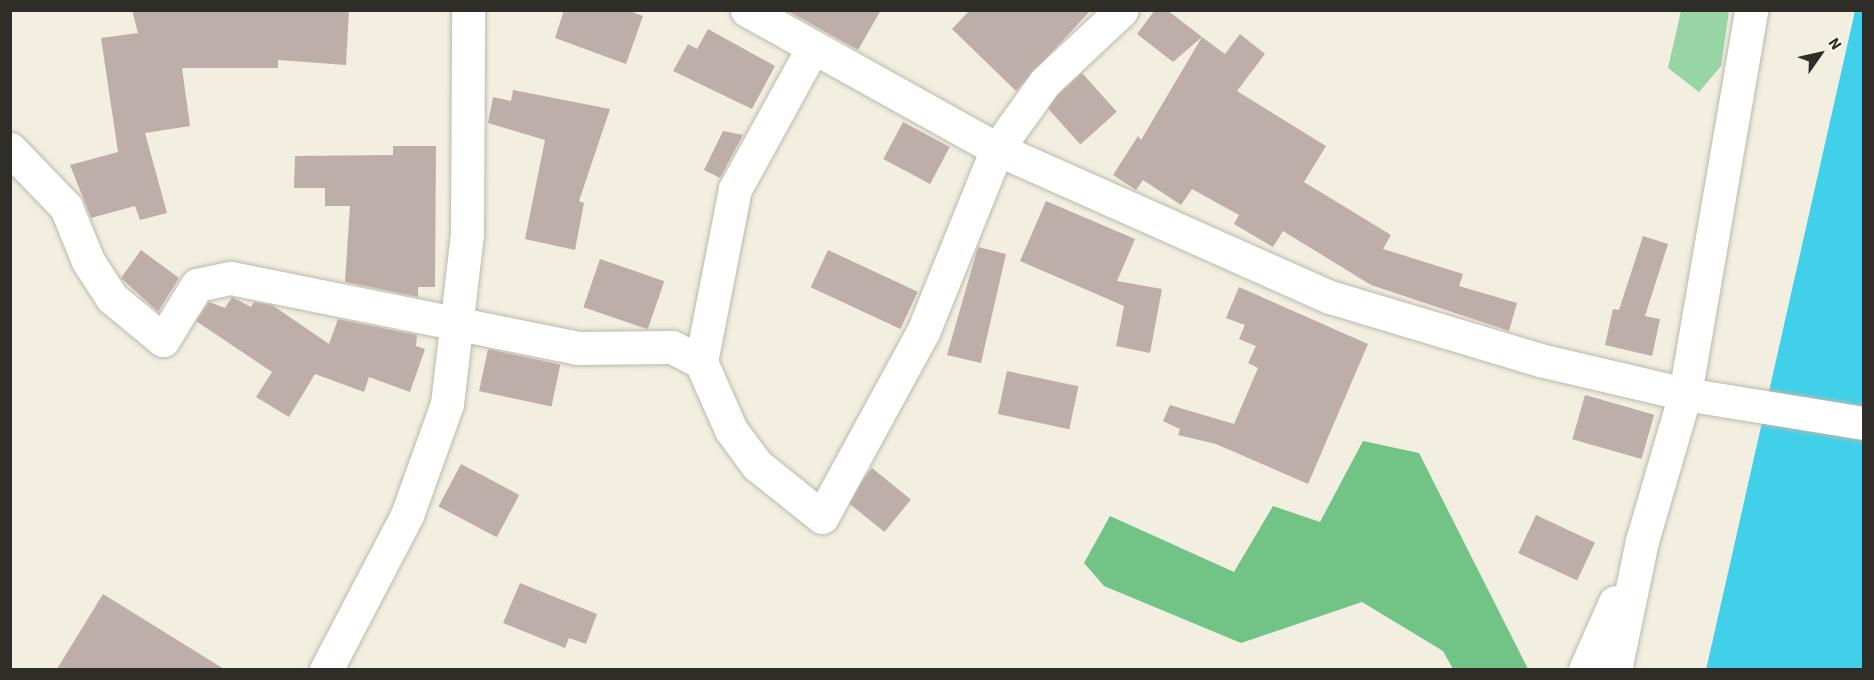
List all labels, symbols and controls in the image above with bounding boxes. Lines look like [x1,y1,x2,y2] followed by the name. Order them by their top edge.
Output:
[1790,24,1850,84] north arrow
[1823,33,1847,54] text: N

